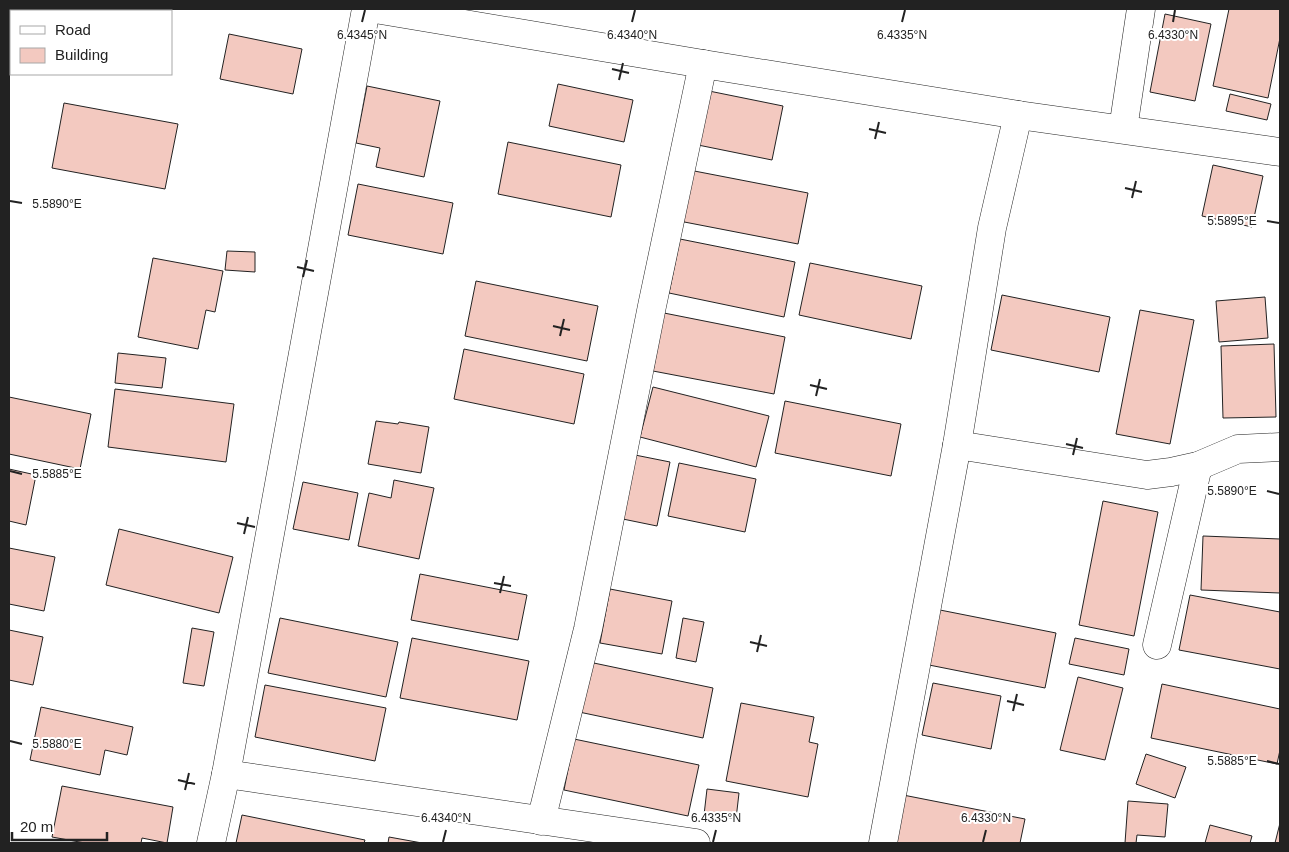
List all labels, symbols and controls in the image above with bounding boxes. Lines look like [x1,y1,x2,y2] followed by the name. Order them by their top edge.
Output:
[10,10,172,75] legend
[55,21,91,38] text: Road
[337,28,387,42] text: 6.4345°N
[607,28,657,42] text: 6.4340°N
[877,28,927,42] text: 6.4335°N
[1148,28,1198,42] text: 6.4330°N
[55,46,108,63] text: Building
[32,197,82,211] text: 5.5890°E
[1207,214,1257,228] text: 5.5895°E
[32,467,82,481] text: 5.5885°E
[1207,484,1257,498] text: 5.5890°E
[32,737,82,751] text: 5.5880°E
[1207,754,1257,768] text: 5.5885°E
[12,810,108,842] scale bar
[421,811,471,825] text: 6.4340°N
[691,811,741,825] text: 6.4335°N
[961,811,1011,825] text: 6.4330°N
[20,818,53,835] text: 20 m

